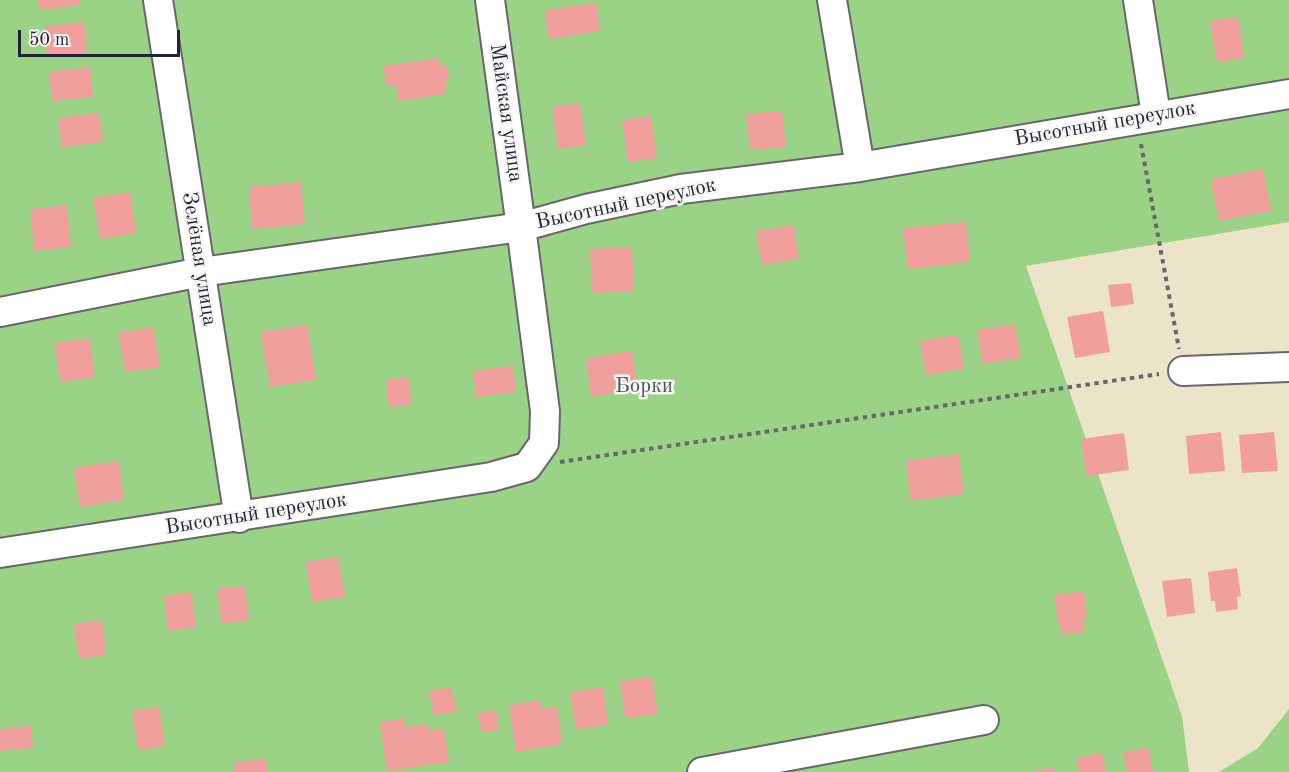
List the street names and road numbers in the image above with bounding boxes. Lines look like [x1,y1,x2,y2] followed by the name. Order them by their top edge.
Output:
[484,42,528,184] street label: Майская улица
[1012,96,1198,152] street label: Высотный переулок
[534,173,718,235] street label: Высотный переулок
[176,190,222,328] street label: Зелёная улица
[163,487,349,541] street label: Высотный переулок

